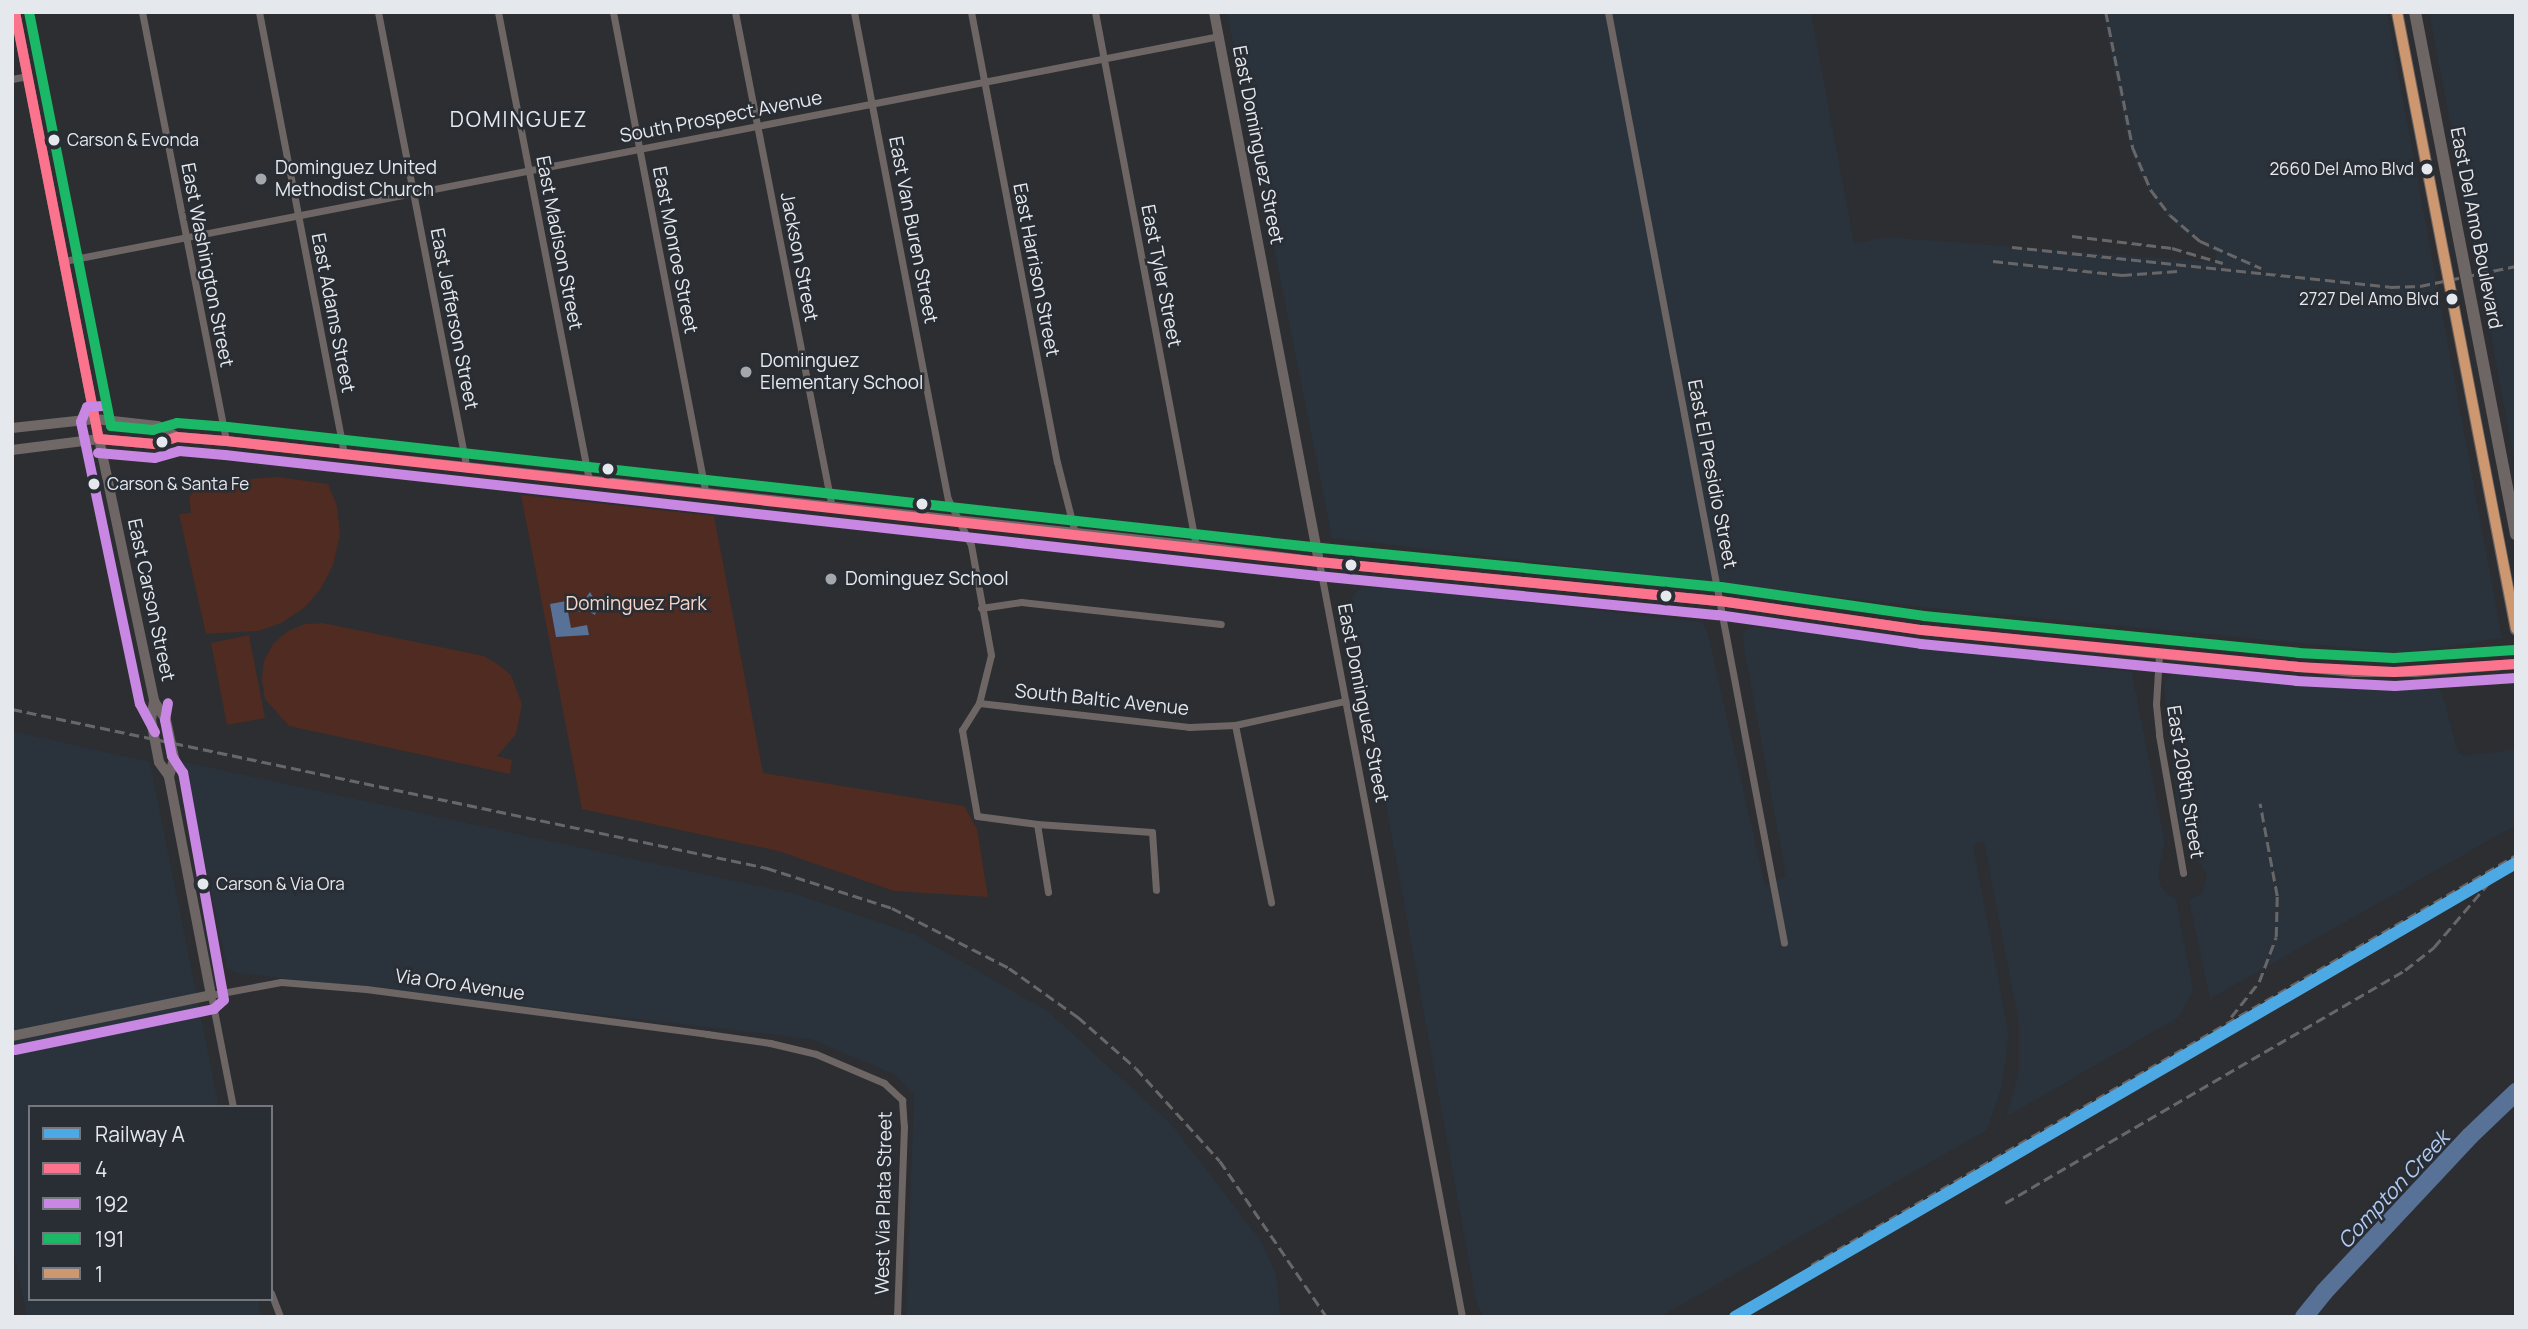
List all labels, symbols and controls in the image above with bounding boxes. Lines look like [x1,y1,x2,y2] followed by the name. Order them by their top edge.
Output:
[1228,44,1288,246] street label: East Dominguez Street
[618,86,824,148] street label: South Prospect Avenue
[451,106,587,132] district label: DOMINGUEZ
[2445,125,2507,331] street label: East Del Amo Boulevard
[67,130,199,150] place label: Carson & Evonda
[47,133,61,147] marker: Carson & Evonda
[884,134,942,326] street label: East Van Buren Street
[531,154,587,332] street label: East Madison Street
[275,157,437,201] place label: Dominguez United Methodist Church
[2269,159,2414,179] place label: 2660 Del Amo Blvd
[176,161,238,369] street label: East Washington Street
[2420,162,2434,176] marker: 2660 Del Amo Blvd
[648,164,702,336] street label: East Monroe Street
[253,171,269,187] marker: Dominguez United Methodist Church
[1008,181,1064,359] street label: East Harrison Street
[775,190,823,324] street label: Jackson Street
[1136,203,1186,349] street label: East Tyler Street
[425,226,483,412] street label: East Jefferson Street
[306,231,360,395] street label: East Adams Street
[2299,289,2439,309] place label: 2727 Del Amo Blvd
[2445,292,2459,306] marker: 2727 Del Amo Blvd
[760,350,923,394] place label: Dominguez Elementary School
[738,364,754,380] marker: Dominguez Elementary School
[1682,378,1742,570] street label: East El Presidio Street
[155,435,169,449] unlabelled marker
[601,462,615,476] unlabelled marker
[107,474,249,494] place label: Carson & Santa Fe
[87,477,101,491] marker: Carson & Santa Fe
[915,497,929,511] unlabelled marker
[123,517,179,683] street label: East Carson Street
[1344,558,1358,572] unlabelled marker
[845,568,1009,590] place label: Dominguez School
[823,571,839,587] marker: Dominguez School
[1659,589,1673,603] unlabelled marker
[565,593,707,615] park label: Dominguez Park
[1333,602,1393,804] street label: East Dominguez Street
[1014,680,1190,720] street label: South Baltic Avenue
[2162,704,2208,860] street label: East 208th Street
[216,874,345,894] place label: Carson & Via Ora
[196,877,210,891] marker: Carson & Via Ora
[394,965,526,1005] street label: Via Oro Avenue
[28,1105,273,1301] legend
[871,1111,897,1295] street label: West Via Plata Street
[95,1120,185,1148] text: Railway A
[2332,1125,2454,1253] water label: Compton Creek
[95,1155,107,1183] text: 4
[95,1190,128,1218] text: 192
[95,1225,124,1253] text: 191
[95,1260,103,1288] text: 1

